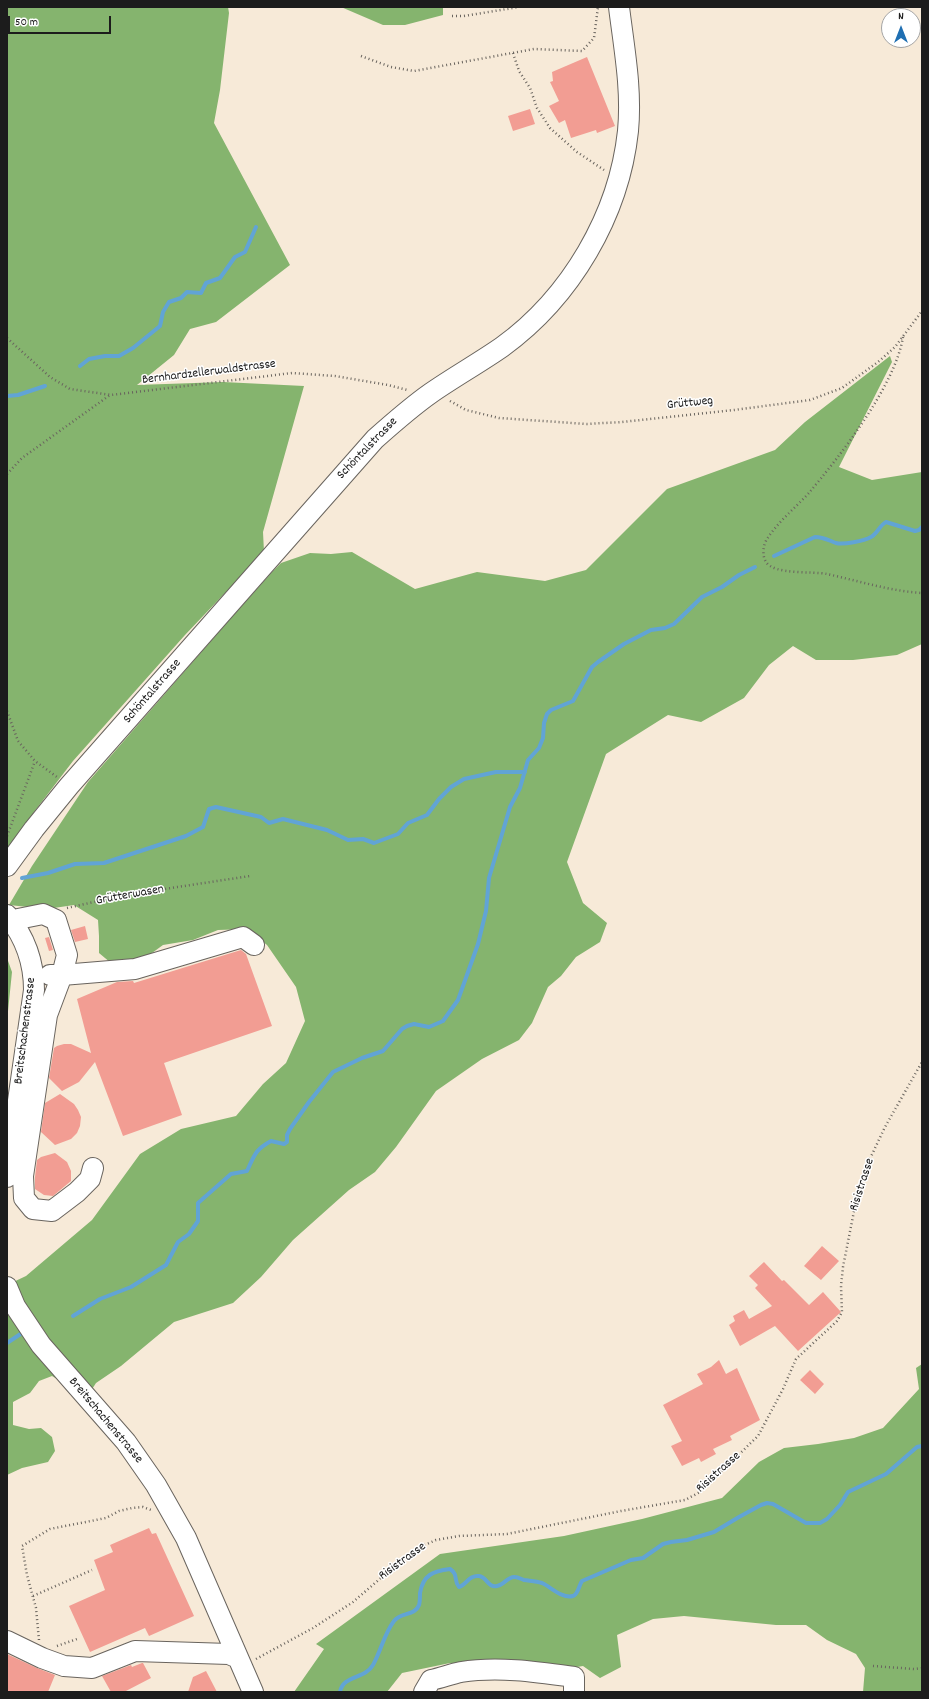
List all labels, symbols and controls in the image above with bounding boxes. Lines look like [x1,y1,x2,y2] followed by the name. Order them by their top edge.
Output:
[10,8,113,34] scale bar
[881,8,921,48] north arrow
[898,9,904,25] text: N
[15,14,38,31] text: 50 m
[141,357,277,389] street label: Bernhardzellerwaldstrasse
[666,394,714,414] street label: Grüttweg
[334,415,402,483] street label: Schöntalstrasse
[121,656,185,728] street label: Schöntalstrasse
[95,882,165,910] street label: Grütterwasen
[12,977,40,1085] street label: Breitschachenstrasse
[847,1157,879,1213] street label: Risistrasse
[65,1375,145,1467] street label: Breitschachenstrasse
[694,1449,744,1497] street label: Risistrasse
[376,1540,430,1584] street label: Risistrasse

